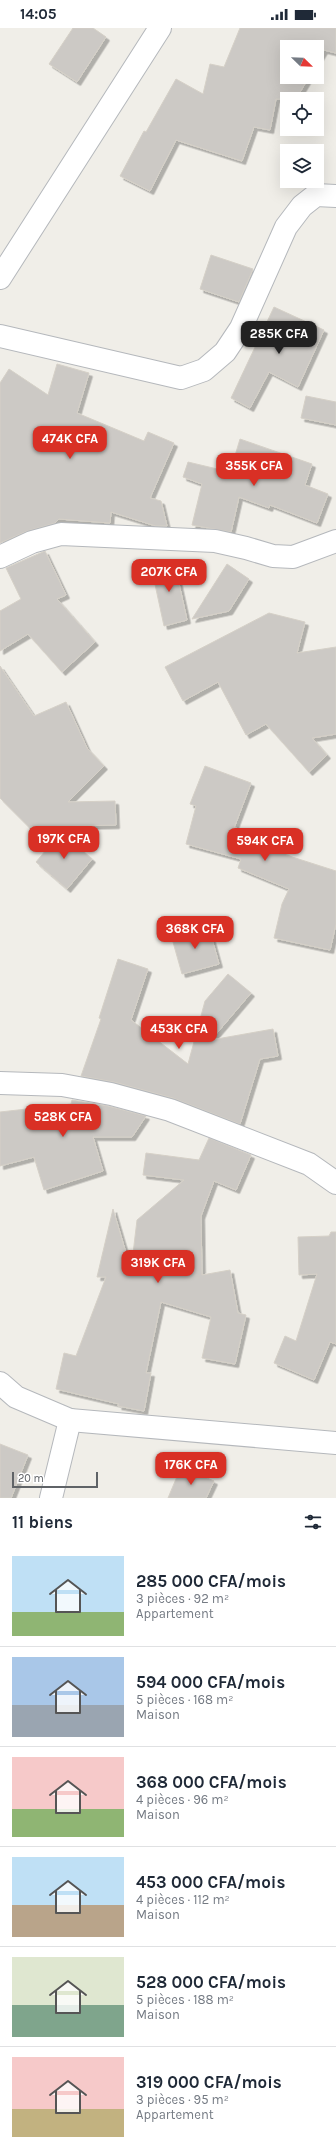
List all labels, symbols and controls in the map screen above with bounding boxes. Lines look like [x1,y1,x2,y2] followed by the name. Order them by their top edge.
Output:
[20,5,57,23] text: 14:05
[280,40,324,84] north arrow
[280,40,324,188] map controls
[280,92,324,136] button: locate
[280,144,324,188] button: layers
[238,321,320,355] pin: 285K CFA
[250,326,308,341] text: 285K CFA
[29,426,111,460] pin: 474K CFA
[42,431,98,446] text: 474K CFA
[213,453,295,487] pin: 355K CFA
[225,458,283,473] text: 355K CFA
[128,559,210,593] pin: 207K CFA
[141,564,197,579] text: 207K CFA
[23,826,105,860] pin: 197K CFA
[224,828,306,862] pin: 594K CFA
[37,831,91,846] text: 197K CFA
[236,833,294,848] text: 594K CFA
[154,916,236,950] pin: 368K CFA
[166,921,224,936] text: 368K CFA
[138,1016,220,1050] pin: 453K CFA
[150,1021,208,1036] text: 453K CFA
[22,1104,104,1138] pin: 528K CFA
[34,1109,92,1124] text: 528K CFA
[117,1250,199,1284] pin: 319K CFA
[130,1255,186,1270] text: 319K CFA
[150,1452,232,1486] pin: 176K CFA
[164,1457,218,1472] text: 176K CFA
[12,1470,98,1489] scale bar
[18,1472,44,1485] text: 20 m
[302,1511,324,1533] icon: filters
[12,1512,73,1532] text: 11 biens
[136,1571,286,1591] text: 285 000 CFA/mois
[44,1572,92,1620] icon: home
[136,1591,229,1606] text: 3 pièces · 92 m²
[136,1606,214,1621] text: Appartement
[136,1672,285,1692] text: 594 000 CFA/mois
[44,1673,92,1721] icon: home
[136,1692,233,1707] text: 5 pièces · 168 m²
[136,1707,180,1722] text: Maison
[136,1772,287,1792] text: 368 000 CFA/mois
[44,1773,92,1821] icon: home
[136,1792,229,1807] text: 4 pièces · 96 m²
[136,1807,180,1822] text: Maison
[136,1872,285,1892] text: 453 000 CFA/mois
[44,1873,92,1921] icon: home
[136,1892,230,1907] text: 4 pièces · 112 m²
[136,1907,180,1922] text: Maison
[136,1972,286,1992] text: 528 000 CFA/mois
[44,1973,92,2021] icon: home
[136,1992,234,2007] text: 5 pièces · 188 m²
[136,2007,180,2022] text: Maison
[136,2072,282,2092] text: 319 000 CFA/mois
[44,2073,92,2121] icon: home
[136,2092,229,2107] text: 3 pièces · 95 m²
[136,2107,214,2122] text: Appartement

